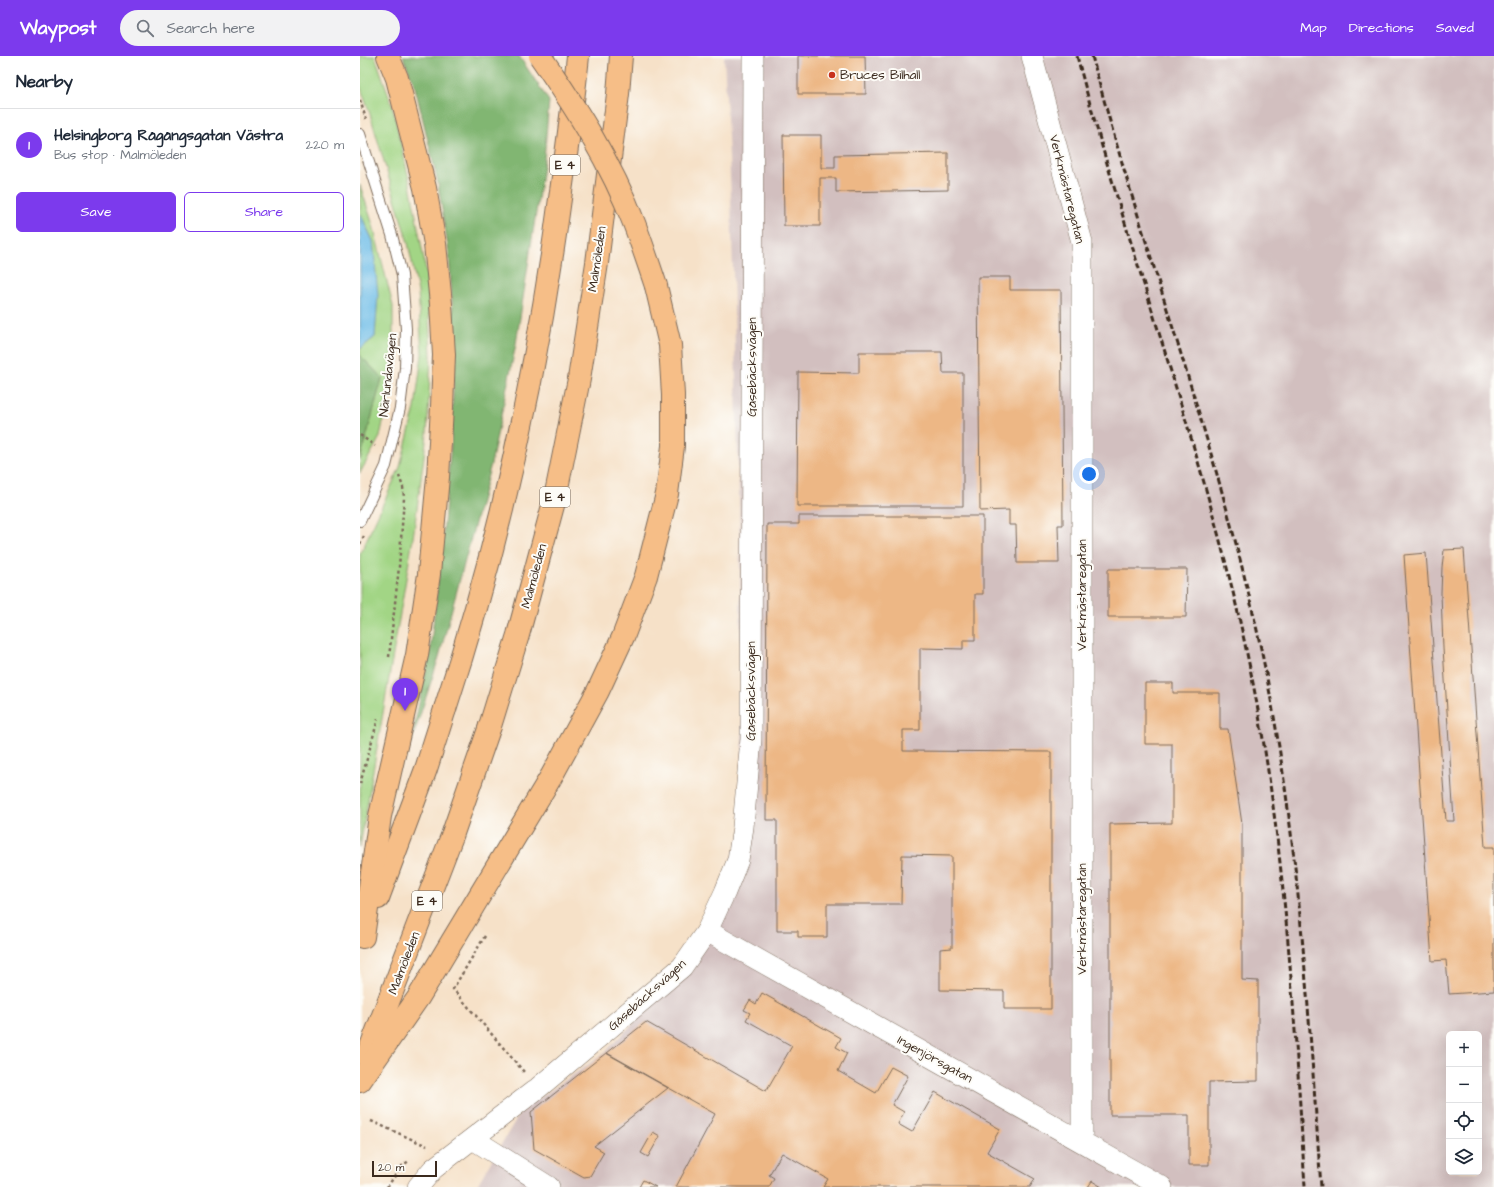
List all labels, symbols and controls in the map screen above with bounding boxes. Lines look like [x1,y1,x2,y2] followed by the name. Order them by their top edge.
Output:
[120,10,400,46] search box
[20,15,96,42] text: Waypost
[134,17,156,39] icon: search
[166,18,255,39] text: Search here
[1300,18,1327,38] text: Map
[1349,18,1414,38] text: Directions
[1436,18,1474,38] text: Saved
[840,66,920,84] place label: Bruces Bilhall
[16,70,73,94] text: Nearby
[827,70,837,80] marker: Bruces Bilhall
[54,125,283,146] text: Helsingborg Rågångsgatan Västra
[1044,133,1089,246] street label: Verkmästaregatan
[28,136,30,154] text: 1
[306,136,344,154] text: 220 m
[54,146,186,164] text: Bus stop · Malmöleden
[550,155,580,175] road number: E 4
[16,192,176,232] button: Save
[184,192,344,232] button: Share
[583,225,611,293] street label: Malmöleden
[743,317,762,417] street label: Gåsebäcksvägen
[375,332,402,418] street label: Närlundavägen
[1079,464,1099,484] your location
[540,487,570,507] road number: E 4
[1073,539,1092,651] street label: Verkmästaregatan
[517,541,551,610] street label: Malmöleden
[742,641,761,741] street label: Gåsebäcksvägen
[392,678,418,711] pin: 1
[1073,863,1092,975] street label: Verkmästaregatan
[412,891,442,911] road number: E 4
[384,928,424,997] street label: Malmöleden
[604,955,691,1036] street label: Gåsebäcksvägen
[894,1031,976,1088] street label: Ingenjörsgatan
[1446,1031,1482,1175] map controls
[1446,1031,1482,1067] button: +
[1446,1067,1482,1103] button: −
[1446,1103,1482,1139] button: locate
[1446,1139,1482,1175] button: layers
[372,1159,437,1178] scale bar
[378,1160,404,1175] text: 20 m

